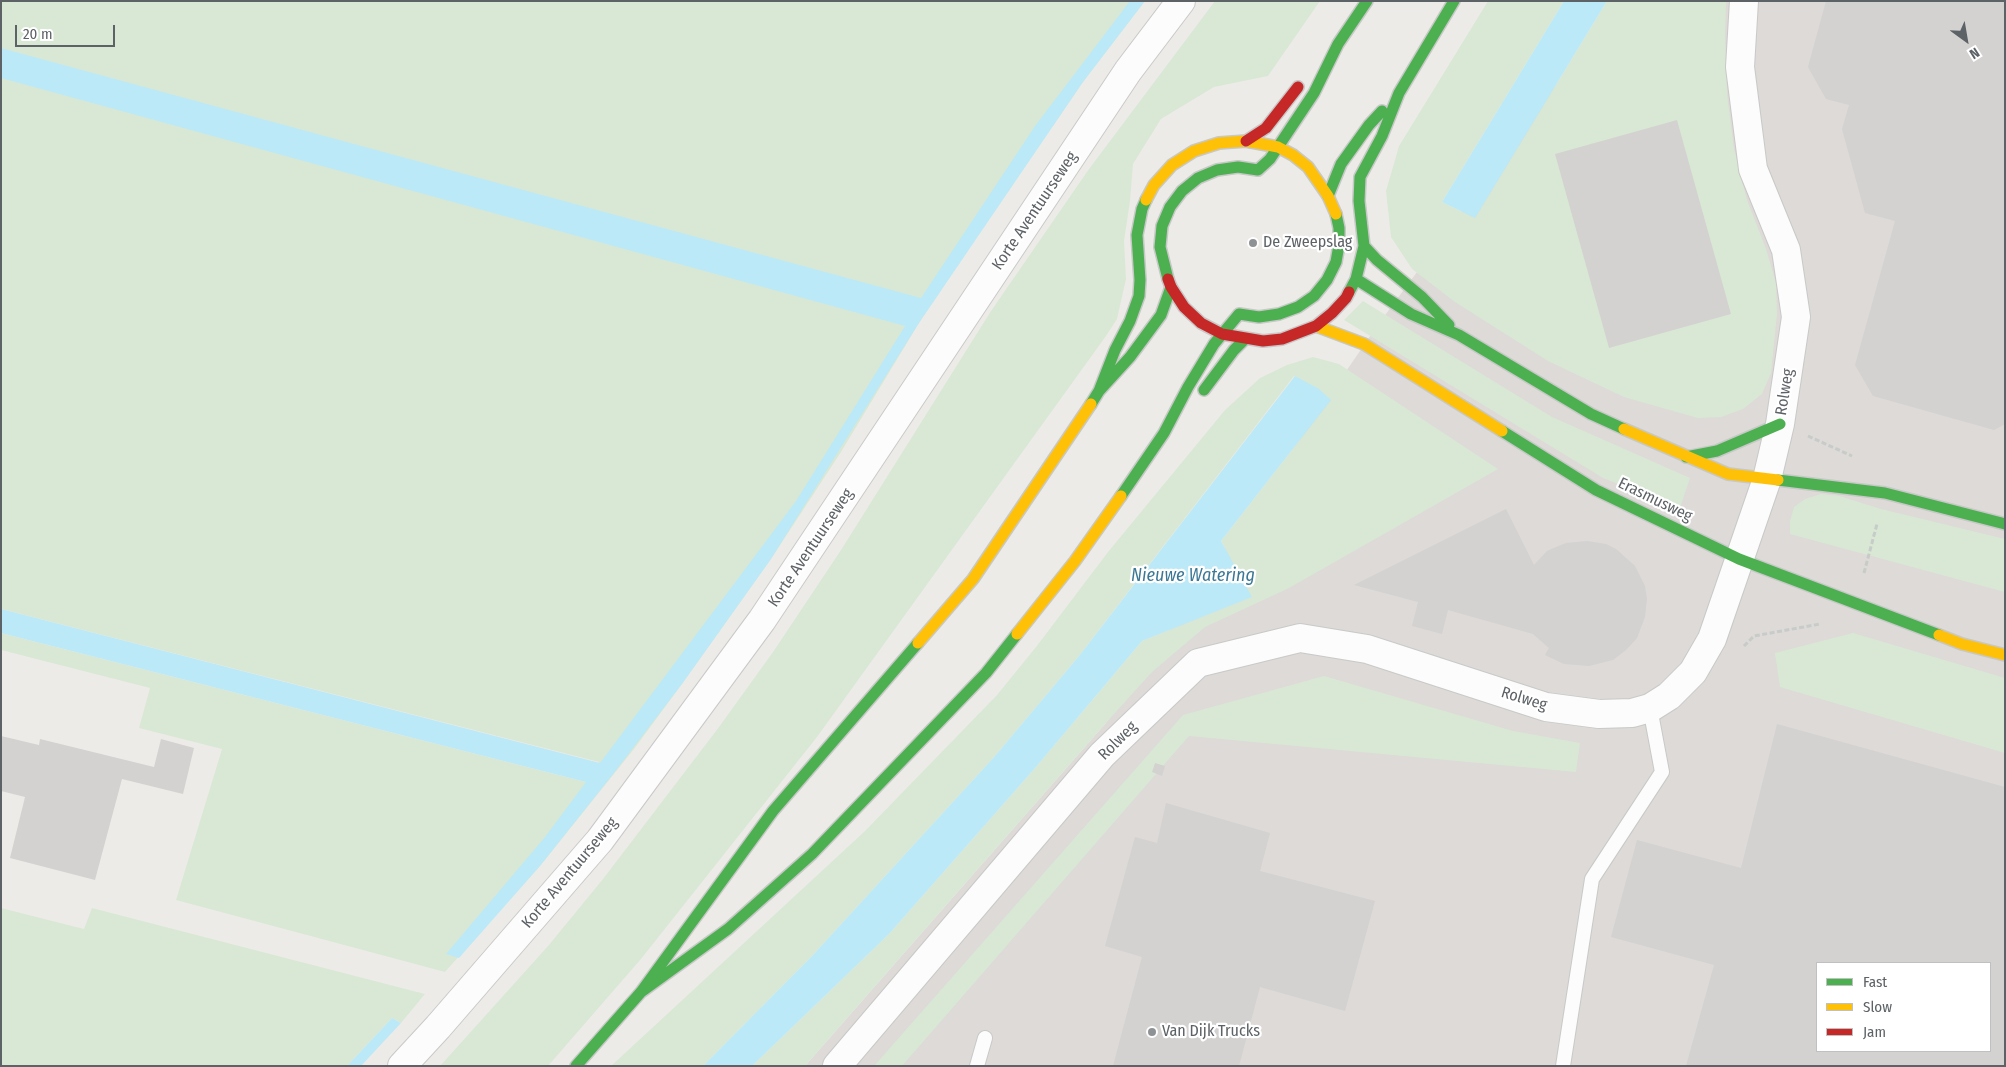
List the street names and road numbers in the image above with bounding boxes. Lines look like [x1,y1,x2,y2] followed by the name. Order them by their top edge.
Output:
[988,148,1082,274] street label: Korte Aventuurseweg
[1772,367,1798,417] street label: Rolweg
[1615,474,1695,526] street label: Erasmusweg
[764,485,858,611] street label: Korte Aventuurseweg
[1499,683,1549,715] street label: Rolweg
[1095,718,1141,764] street label: Rolweg
[518,814,622,932] street label: Korte Aventuurseweg

